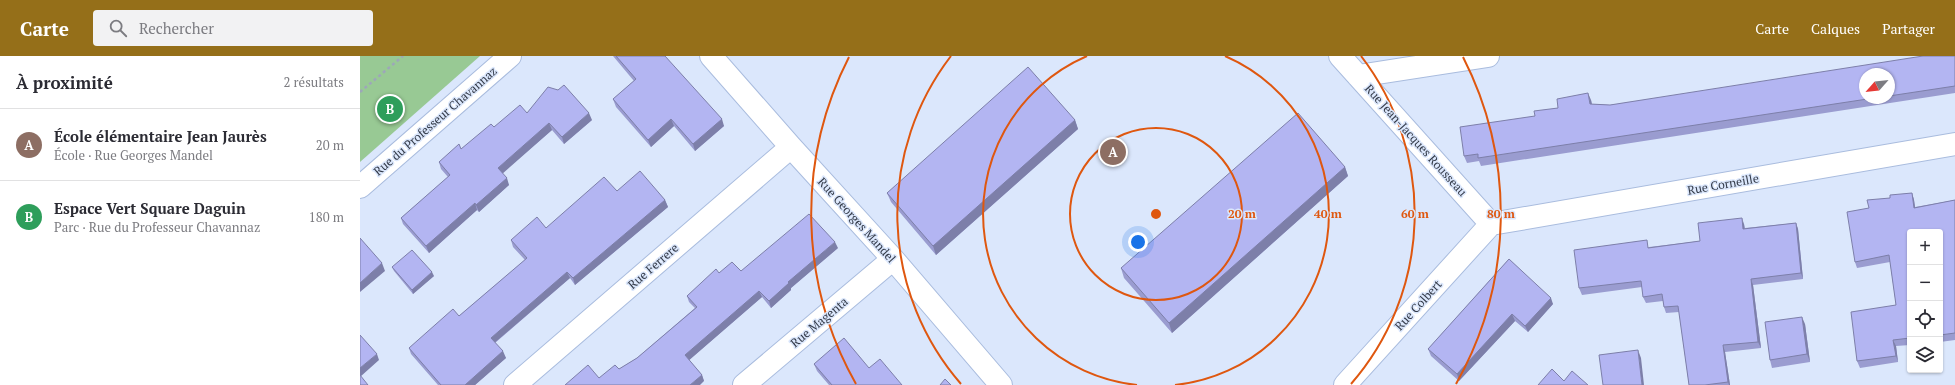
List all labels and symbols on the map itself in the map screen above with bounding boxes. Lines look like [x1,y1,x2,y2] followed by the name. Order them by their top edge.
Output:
[370,63,500,179] street label: Rue du Professeur Chavannaz
[1859,68,1895,104] north arrow
[1362,81,1470,199] street label: Rue Jean-Jacques Rousseau
[377,94,403,124] pin: B
[1100,137,1126,167] pin: A
[1686,170,1760,198] street label: Rue Corneille
[815,174,899,266] street label: Rue Georges Mandel
[1228,206,1256,221] text: 20 m
[1314,206,1342,221] text: 40 m
[1401,206,1429,221] text: 60 m
[1487,206,1515,221] text: 80 m
[1149,207,1163,221] centre of rings
[1128,232,1148,252] your location
[625,240,681,292] street label: Rue Ferrere
[1391,276,1445,333] street label: Rue Colbert
[787,294,851,350] street label: Rue Magenta

